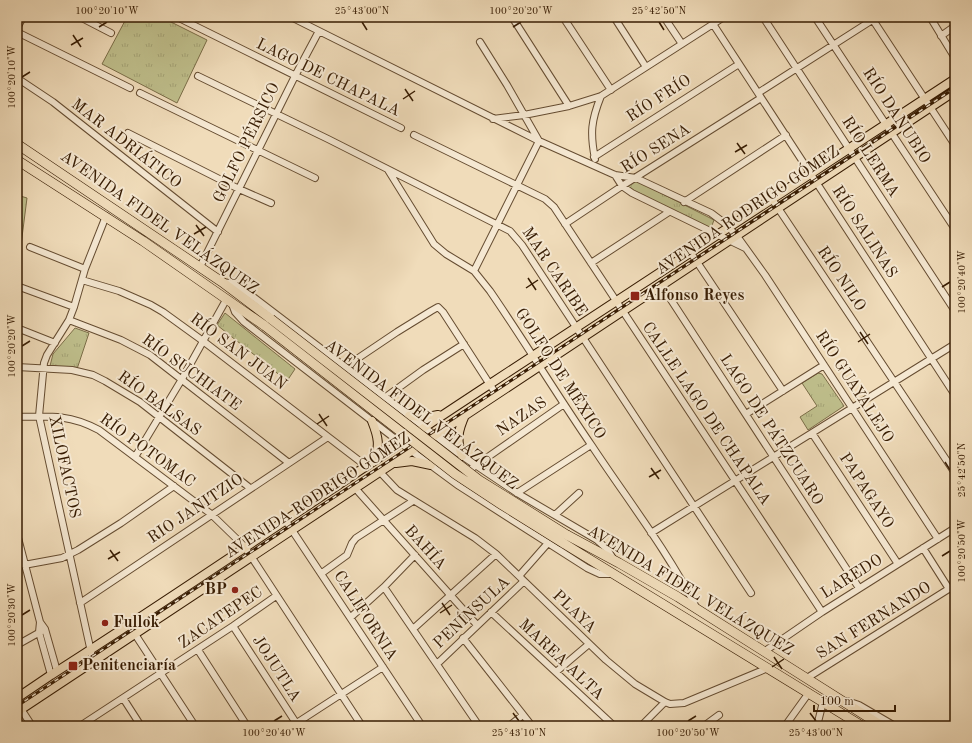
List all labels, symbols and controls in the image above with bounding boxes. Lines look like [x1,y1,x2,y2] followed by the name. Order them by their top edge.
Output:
[75,6,139,16] text: 100°20'10"W
[335,6,390,16] text: 25°43'00"N
[489,6,553,16] text: 100°20'20"W
[632,6,687,16] text: 25°42'50"N
[254,36,402,120] street label: LAGO DE CHAPALA
[7,45,17,109] text: 100°20'10"W
[859,63,936,167] street label: RÍO DANUBIO
[622,69,694,126] street label: RÍO FRÍO
[207,79,283,206] street label: GOLFO PÉRSICO
[68,93,186,192] street label: MAR ADRIÁTICO
[838,112,905,200] street label: RÍO LERMA
[616,118,693,177] street label: RÍO SENA
[651,139,843,278] street label: AVENIDA RODRIGO GÓMEZ
[57,145,263,298] street label: AVENIDA FIDEL VELÁZQUEZ
[828,181,903,281] street label: RÍO SALINAS
[518,225,590,319] street label: MAR CARIBE
[814,242,872,314] street label: RÍO NILO
[957,250,967,314] text: 100°20'40"W
[644,288,744,304] place label: Alfonso Reyes
[629,290,641,302] marker: Alfonso Reyes
[512,303,612,442] street label: GOLFO DE MÉXICO
[187,307,292,393] street label: RÍO SAN JUAN
[7,314,17,378] text: 100°20'20"W
[639,320,773,508] street label: CALLE LAGO DE CHAPALA
[812,326,899,446] street label: RÍO GUAYALEJO
[139,329,246,414] street label: RÍO SUCHIATE
[321,334,523,493] street label: AVENIDA FIDEL VELÁZQUEZ
[716,350,829,508] street label: LAGO DE PÁTZCUARO
[114,365,206,439] street label: RÍO BALSAS
[494,394,550,439] street label: NAZAS
[96,408,200,491] street label: RÍO POTOMAC
[45,414,83,520] street label: XILOFACTOS
[220,426,414,562] street label: AVENIDA RODRIGO GÓMEZ
[957,442,967,497] text: 25°42'50"N
[836,450,896,532] street label: PAPAGAYO
[145,471,247,547] street label: RIO JANITZIO
[957,519,967,583] text: 100°20'50"W
[401,520,452,573] street label: BAHÍA
[584,520,798,659] street label: AVENIDA FIDEL VELÁZQUEZ
[818,552,886,602] street label: LAREDO
[330,568,400,664] street label: CALIFORNIA
[428,571,513,652] street label: PENÍNSULA
[814,579,934,663] street label: SAN FERNANDO
[204,582,227,598] place label: BP
[7,583,17,647] text: 100°20'30"W
[176,584,266,652] street label: ZACATEPEC
[230,585,240,595] marker: BP
[549,587,599,637] street label: PLAYA
[113,615,159,631] place label: Fullok
[515,617,607,703] street label: MAREA ALTA
[100,618,110,628] marker: Fullok
[249,633,303,705] street label: JOJUTLA
[82,658,176,674] place label: Penitenciaría
[67,660,79,672] marker: Penitenciaría
[814,687,895,713] scale bar
[820,696,854,708] text: 100 m
[242,728,306,738] text: 100°20'40"W
[492,728,547,738] text: 25°43'10"N
[656,728,720,738] text: 100°20'50"W
[789,728,844,738] text: 25°43'00"N

